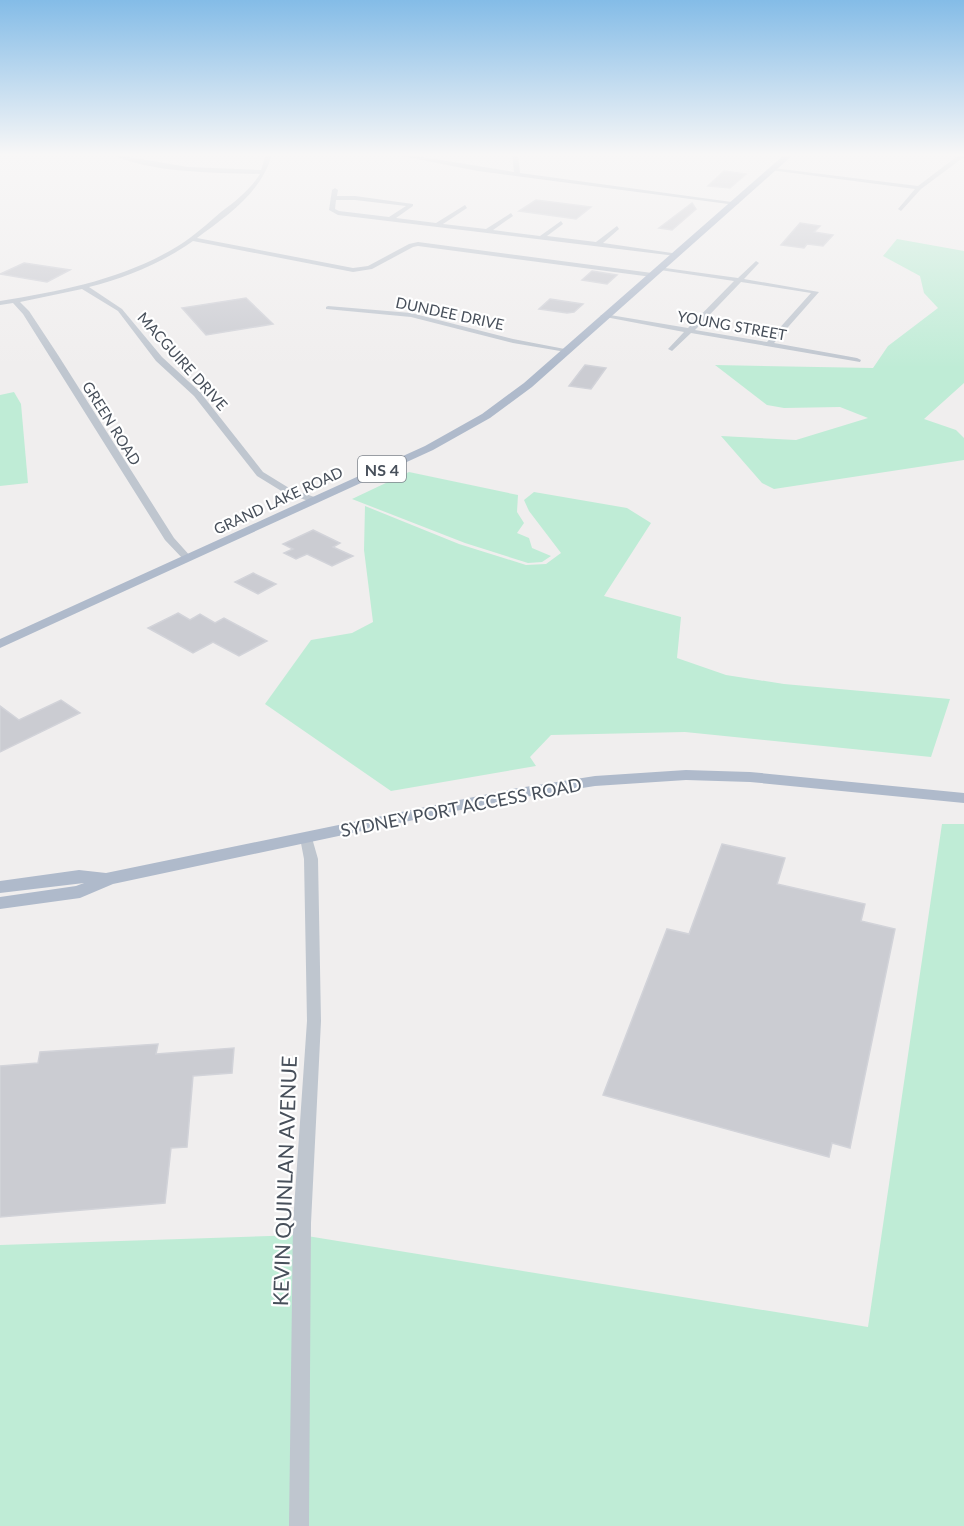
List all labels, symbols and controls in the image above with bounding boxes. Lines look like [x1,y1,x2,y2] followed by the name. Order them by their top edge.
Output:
[394,293,506,333] street label: DUNDEE DRIVE
[676,307,788,343] street label: YOUNG STREET
[134,308,232,414] street label: MACGUIRE DRIVE
[79,378,145,468] street label: GREEN ROAD
[358,456,406,482] road number: NS 4
[211,462,345,538] street label: GRAND LAKE ROAD
[339,773,583,841] street label: SYDNEY PORT ACCESS ROAD
[267,1055,301,1307] street label: KEVIN QUINLAN AVENUE

